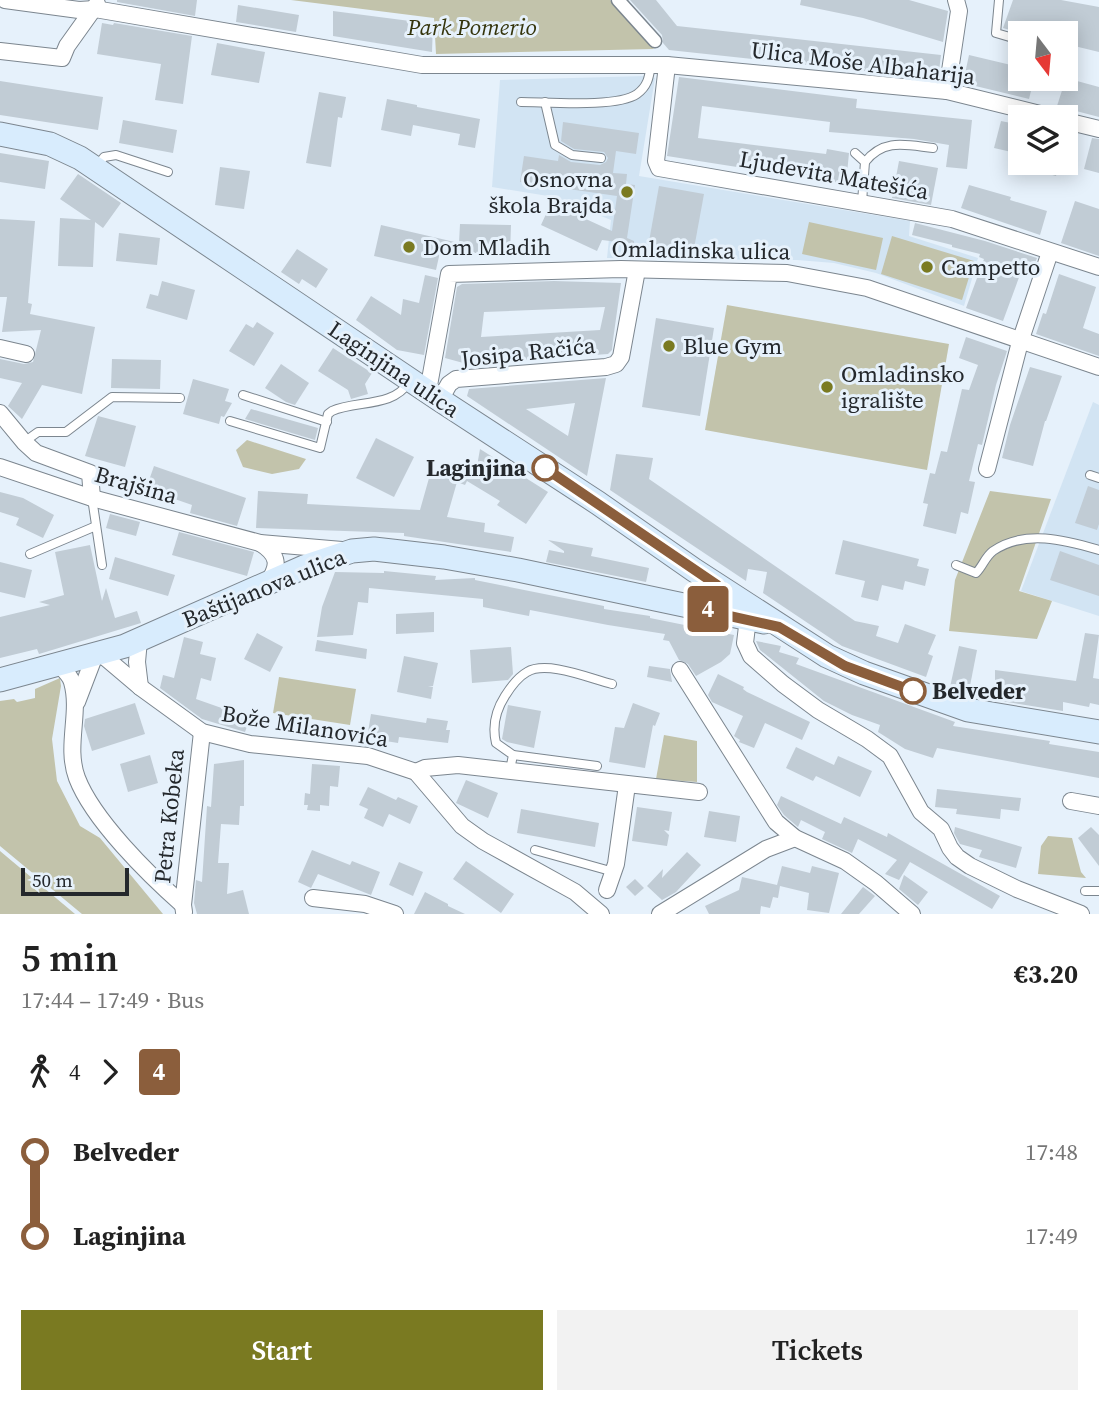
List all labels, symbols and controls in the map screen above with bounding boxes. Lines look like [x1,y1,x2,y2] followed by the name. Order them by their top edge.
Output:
[406,11,537,43] park label: Park Pomerio
[1008,21,1078,91] north arrow
[1008,21,1078,175] map controls
[749,33,977,93] street label: Ulica Moše Albaharija
[1008,105,1078,175] button: layers
[737,143,931,207] street label: Ljudevita Matešića
[489,163,613,221] place label: Osnovna škola Brajda
[619,184,635,200] marker: Osnovna škola Brajda
[423,231,551,263] place label: Dom Mladih
[611,232,791,268] street label: Omladinska ulica
[401,239,417,255] marker: Dom Mladih
[941,251,1040,283] place label: Campetto
[919,259,935,275] marker: Campetto
[322,313,466,425] street label: Laginjina ulica
[458,329,597,375] street label: Josipa Račića
[683,330,783,362] place label: Blue Gym
[661,338,677,354] marker: Blue Gym
[841,358,965,416] place label: Omladinsko igralište
[819,379,835,395] marker: Omladinsko igralište
[426,452,527,484] place label: Laginjina
[532,455,558,481] marker: Laginjina
[91,458,181,512] street label: Brajšina
[178,541,351,635] street label: Baštijanova ulica
[685,586,731,632] line badge: 4
[701,592,715,625] text: 4
[932,675,1026,707] place label: Belveder
[900,678,926,704] marker: Belveder
[219,697,391,755] street label: Bože Milanovića
[146,747,192,885] street label: Petra Kobeka
[21,865,130,897] scale bar
[32,867,73,893] text: 50 m
[21,932,119,984] text: 5 min
[1014,956,1078,992] text: €3.20
[21,984,204,1016] text: 17:44 – 17:49 · Bus
[21,1053,59,1091] icon: walk
[91,1053,129,1091] icon: forward
[153,1055,166,1088] text: 4
[69,1056,81,1088] text: 4
[73,1134,179,1170] text: Belveder
[1025,1136,1078,1168] text: 17:48
[73,1218,186,1254] text: Laginjina
[1025,1220,1078,1252] text: 17:49
[21,1310,543,1390] button: Start
[557,1310,1078,1390] button: Tickets

